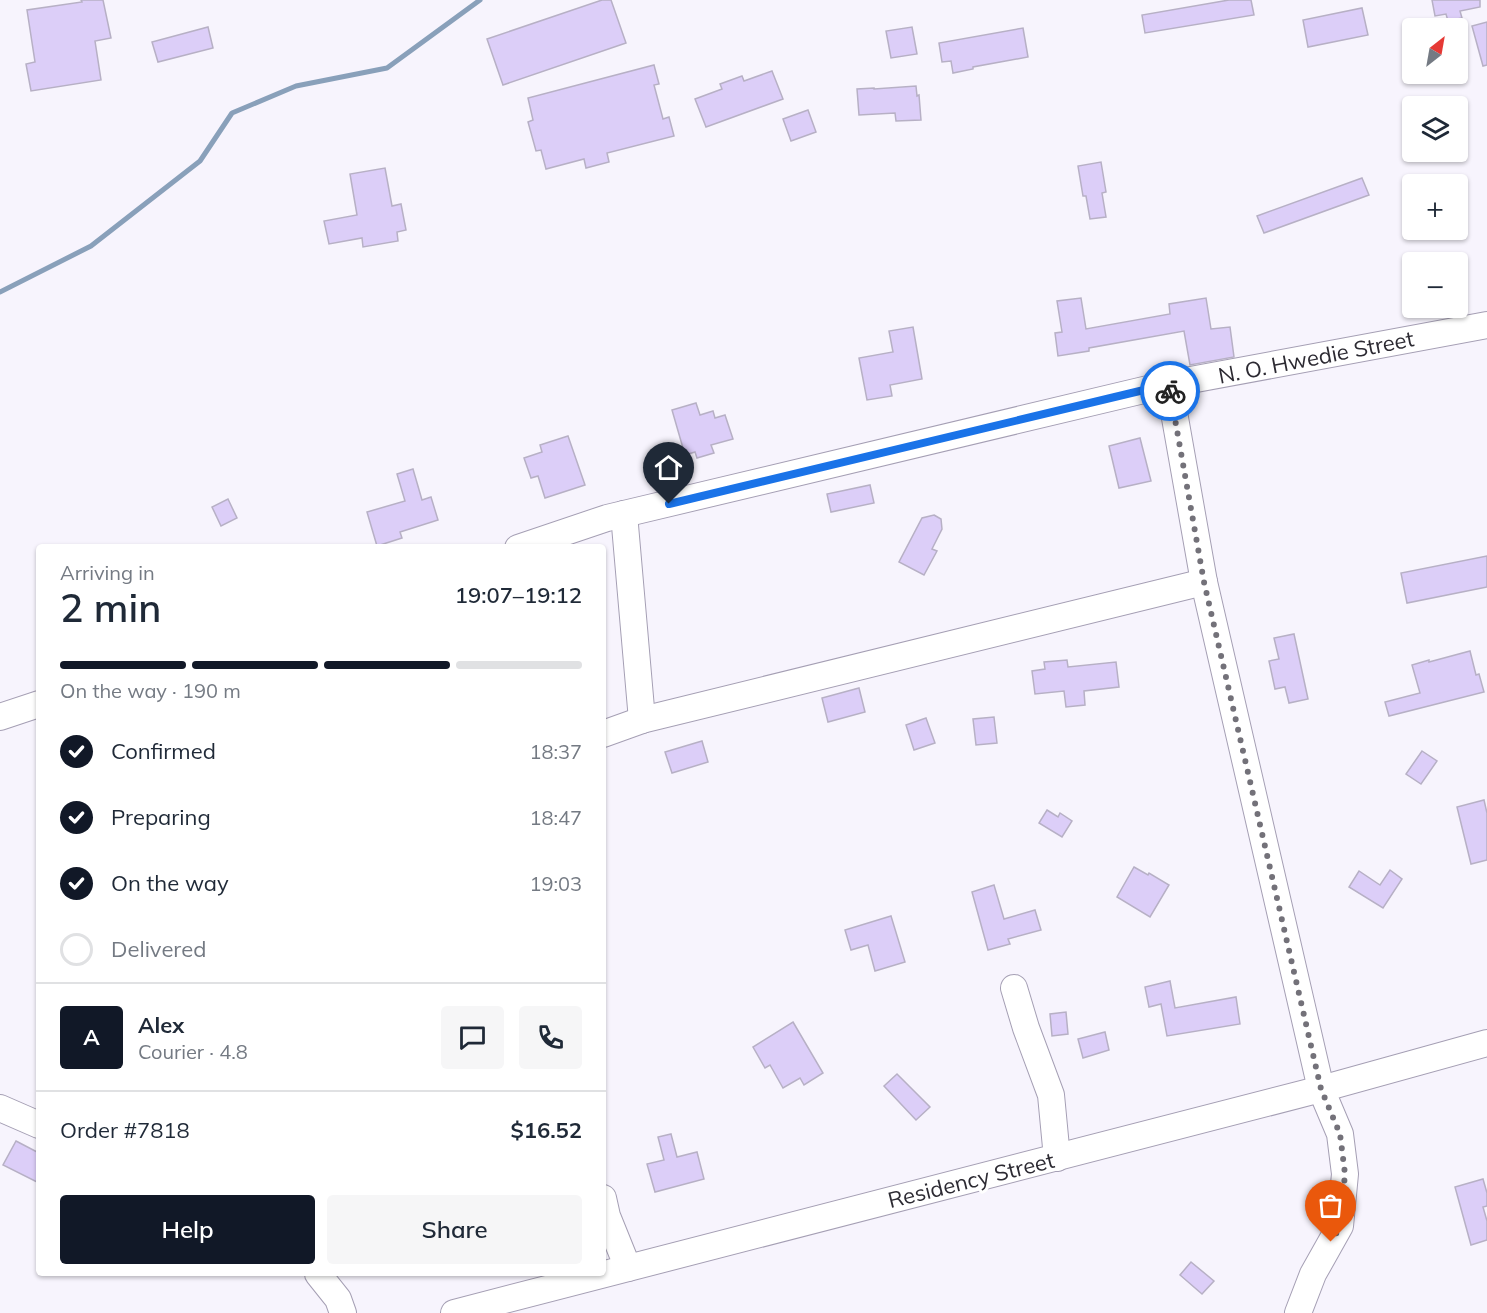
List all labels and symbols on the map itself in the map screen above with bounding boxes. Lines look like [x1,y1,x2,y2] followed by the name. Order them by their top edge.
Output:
[1402,18,1468,84] north arrow
[1216,324,1417,390] street label: N. O. Hwedie Street
[1140,361,1200,421] courier
[643,442,694,504] pin
[885,1146,1057,1214] street label: Residency Street
[1305,1180,1356,1242] pin

